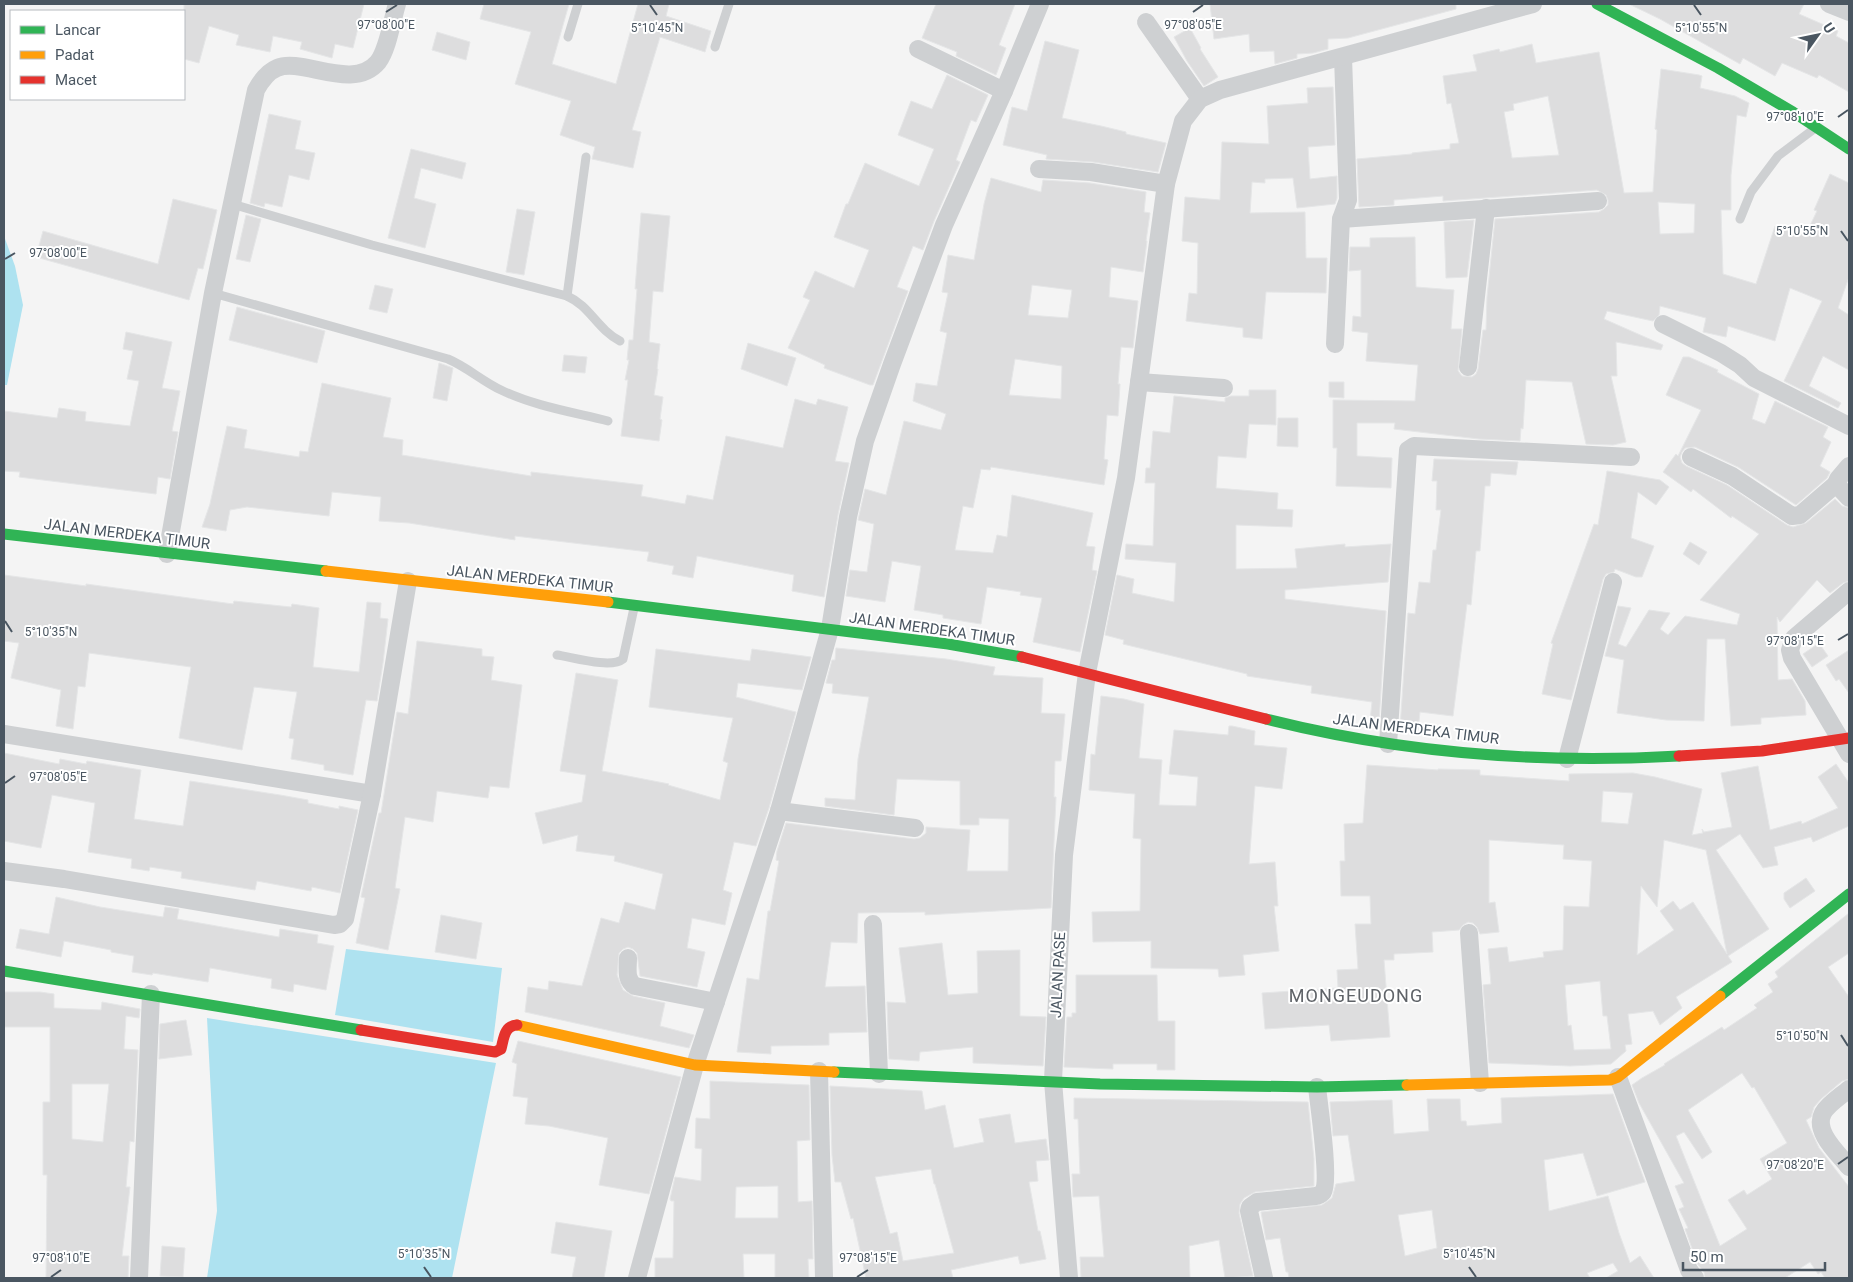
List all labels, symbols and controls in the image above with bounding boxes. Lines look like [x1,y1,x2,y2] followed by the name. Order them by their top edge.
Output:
[10,10,185,100] legend
[1793,10,1843,60] north arrow
[357,18,415,32] text: 97°08'00"E
[1164,18,1222,32] text: 97°08'05"E
[1820,20,1838,36] text: U
[55,21,101,39] text: Lancar
[631,21,683,35] text: 5°10'45"N
[1675,21,1727,35] text: 5°10'55"N
[55,46,94,64] text: Padat
[55,71,97,89] text: Macet
[1766,110,1824,124] text: 97°08'10"E
[1776,224,1828,238] text: 5°10'55"N
[29,246,87,260] text: 97°08'00"E
[43,515,211,553] street label: JALAN MERDEKA TIMUR
[446,561,614,597] street label: JALAN MERDEKA TIMUR
[848,608,1016,650] street label: JALAN MERDEKA TIMUR
[25,625,77,639] text: 5°10'35"N
[1766,634,1824,648] text: 97°08'15"E
[1332,710,1500,748] street label: JALAN MERDEKA TIMUR
[29,770,87,784] text: 97°08'05"E
[1047,931,1069,1018] street label: JALAN PASE
[1289,985,1423,1006] district label: MONGEUDONG
[1776,1029,1828,1043] text: 5°10'50"N
[1766,1158,1824,1172] text: 97°08'20"E
[1683,1240,1826,1272] scale bar
[398,1247,450,1261] text: 5°10'35"N
[1443,1247,1495,1261] text: 5°10'45"N
[1690,1248,1724,1266] text: 50 m
[32,1251,90,1265] text: 97°08'10"E
[839,1251,897,1265] text: 97°08'15"E

